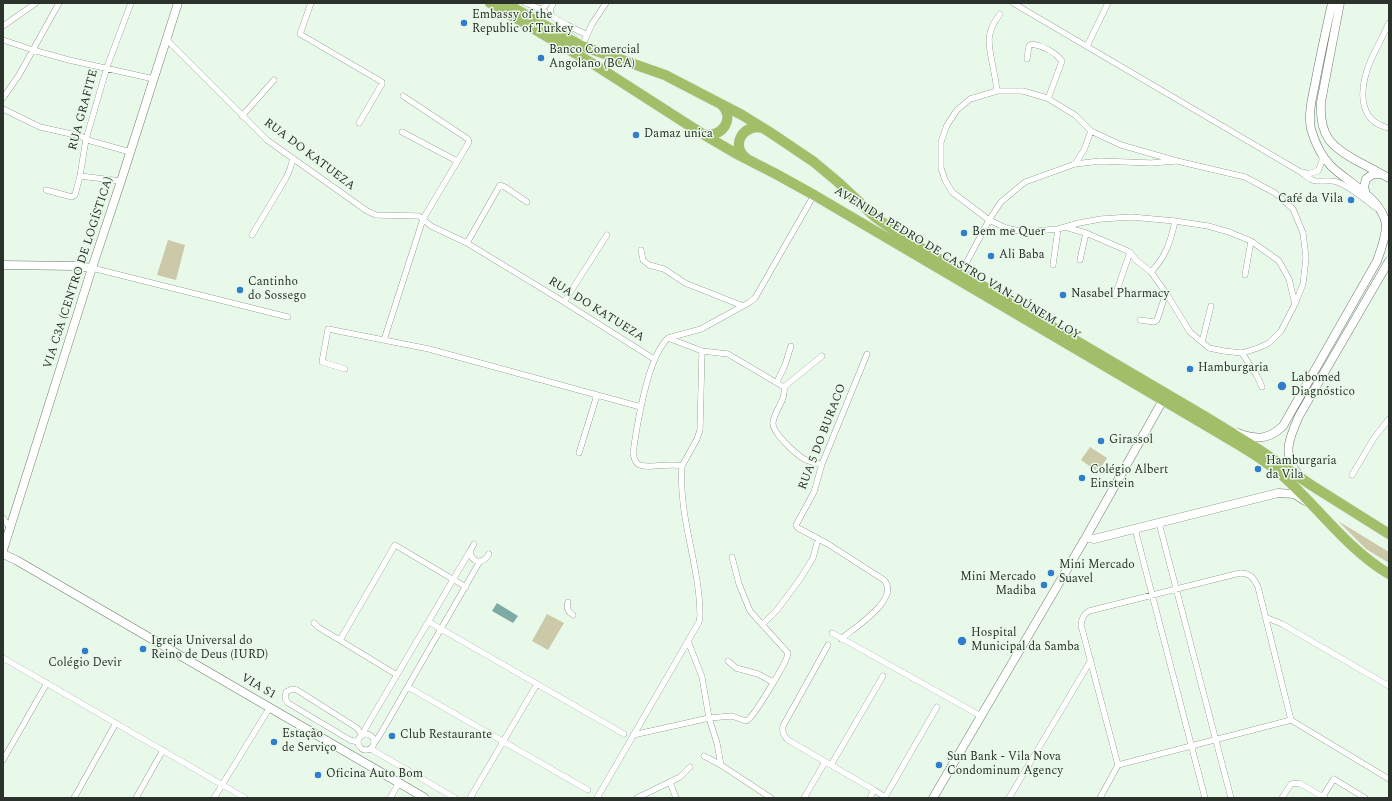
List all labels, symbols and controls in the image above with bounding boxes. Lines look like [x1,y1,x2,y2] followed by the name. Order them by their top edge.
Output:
[472,9,573,37] place label: Embassy of the Republic of Turkey
[459,18,469,28] marker: Embassy of the Republic of Turkey
[549,44,640,72] place label: Banco Comercial Angolano (BCA)
[536,53,546,63] marker: Banco Comercial Angolano (BCA)
[66,68,102,152] street label: RUA GRAFITE
[261,116,357,194] street label: RUA DO KATUEZA
[644,128,713,142] place label: Damaz unica
[631,130,641,140] marker: Damaz unica
[41,175,117,371] street label: VIA C3A (CENTRO DE LOGÍSTICA)
[831,184,1083,344] street label: AVENIDA PEDRO DE CASTRO VAN-DÚNEM LOY
[1278,193,1343,207] place label: Café da Vila
[1346,195,1356,205] marker: Café da Vila
[972,226,1045,240] place label: Bem me Quer
[959,228,969,238] marker: Bem me Quer
[999,249,1045,263] place label: Ali Baba
[986,251,996,261] marker: Ali Baba
[545,275,647,345] street label: RUA DO KATUEZA
[248,276,306,304] place label: Cantinho do Sossego
[235,285,245,295] marker: Cantinho do Sossego
[1071,288,1169,302] place label: Nasabel Pharmacy
[1058,290,1068,300] marker: Nasabel Pharmacy
[1198,362,1269,376] place label: Hamburgaria
[1185,364,1195,374] marker: Hamburgaria
[1291,372,1355,400] place label: Labomed Diagnóstico
[1276,380,1288,392] marker: Labomed Diagnóstico
[796,382,850,492] street label: RUA 5 DO BURACO
[1109,434,1153,448] place label: Girassol
[1096,436,1106,446] marker: Girassol
[1266,455,1337,483] place label: Hamburgaria da Vila
[1090,464,1168,492] place label: Colégio Albert Einstein
[1253,464,1263,474] marker: Hamburgaria da Vila
[1077,473,1087,483] marker: Colégio Albert Einstein
[1059,559,1135,587] place label: Mini Mercado Suavel
[1046,568,1056,578] marker: Mini Mercado Suavel
[960,571,1036,599] place label: Mini Mercado Madiba
[1039,580,1049,590] marker: Mini Mercado Madiba
[971,627,1080,655] place label: Hospital Municipal da Samba
[151,635,268,663] place label: Igreja Universal do Reino de Deus (IURD)
[956,635,968,647] marker: Hospital Municipal da Samba
[138,644,148,654] marker: Igreja Universal do Reino de Deus (IURD)
[80,646,90,656] marker: Colégio Devir
[48,657,122,671] place label: Colégio Devir
[238,671,278,703] street label: VIA S1
[282,728,336,756] place label: Estação de Serviço
[400,729,492,743] place label: Club Restaurante
[387,731,397,741] marker: Club Restaurante
[269,737,279,747] marker: Estação de Serviço
[947,751,1063,779] place label: Sun Bank - Vila Nova Condominum Agency
[934,760,944,770] marker: Sun Bank - Vila Nova Condominum Agency
[326,768,423,782] place label: Oficina Auto Bom
[313,770,323,780] marker: Oficina Auto Bom

